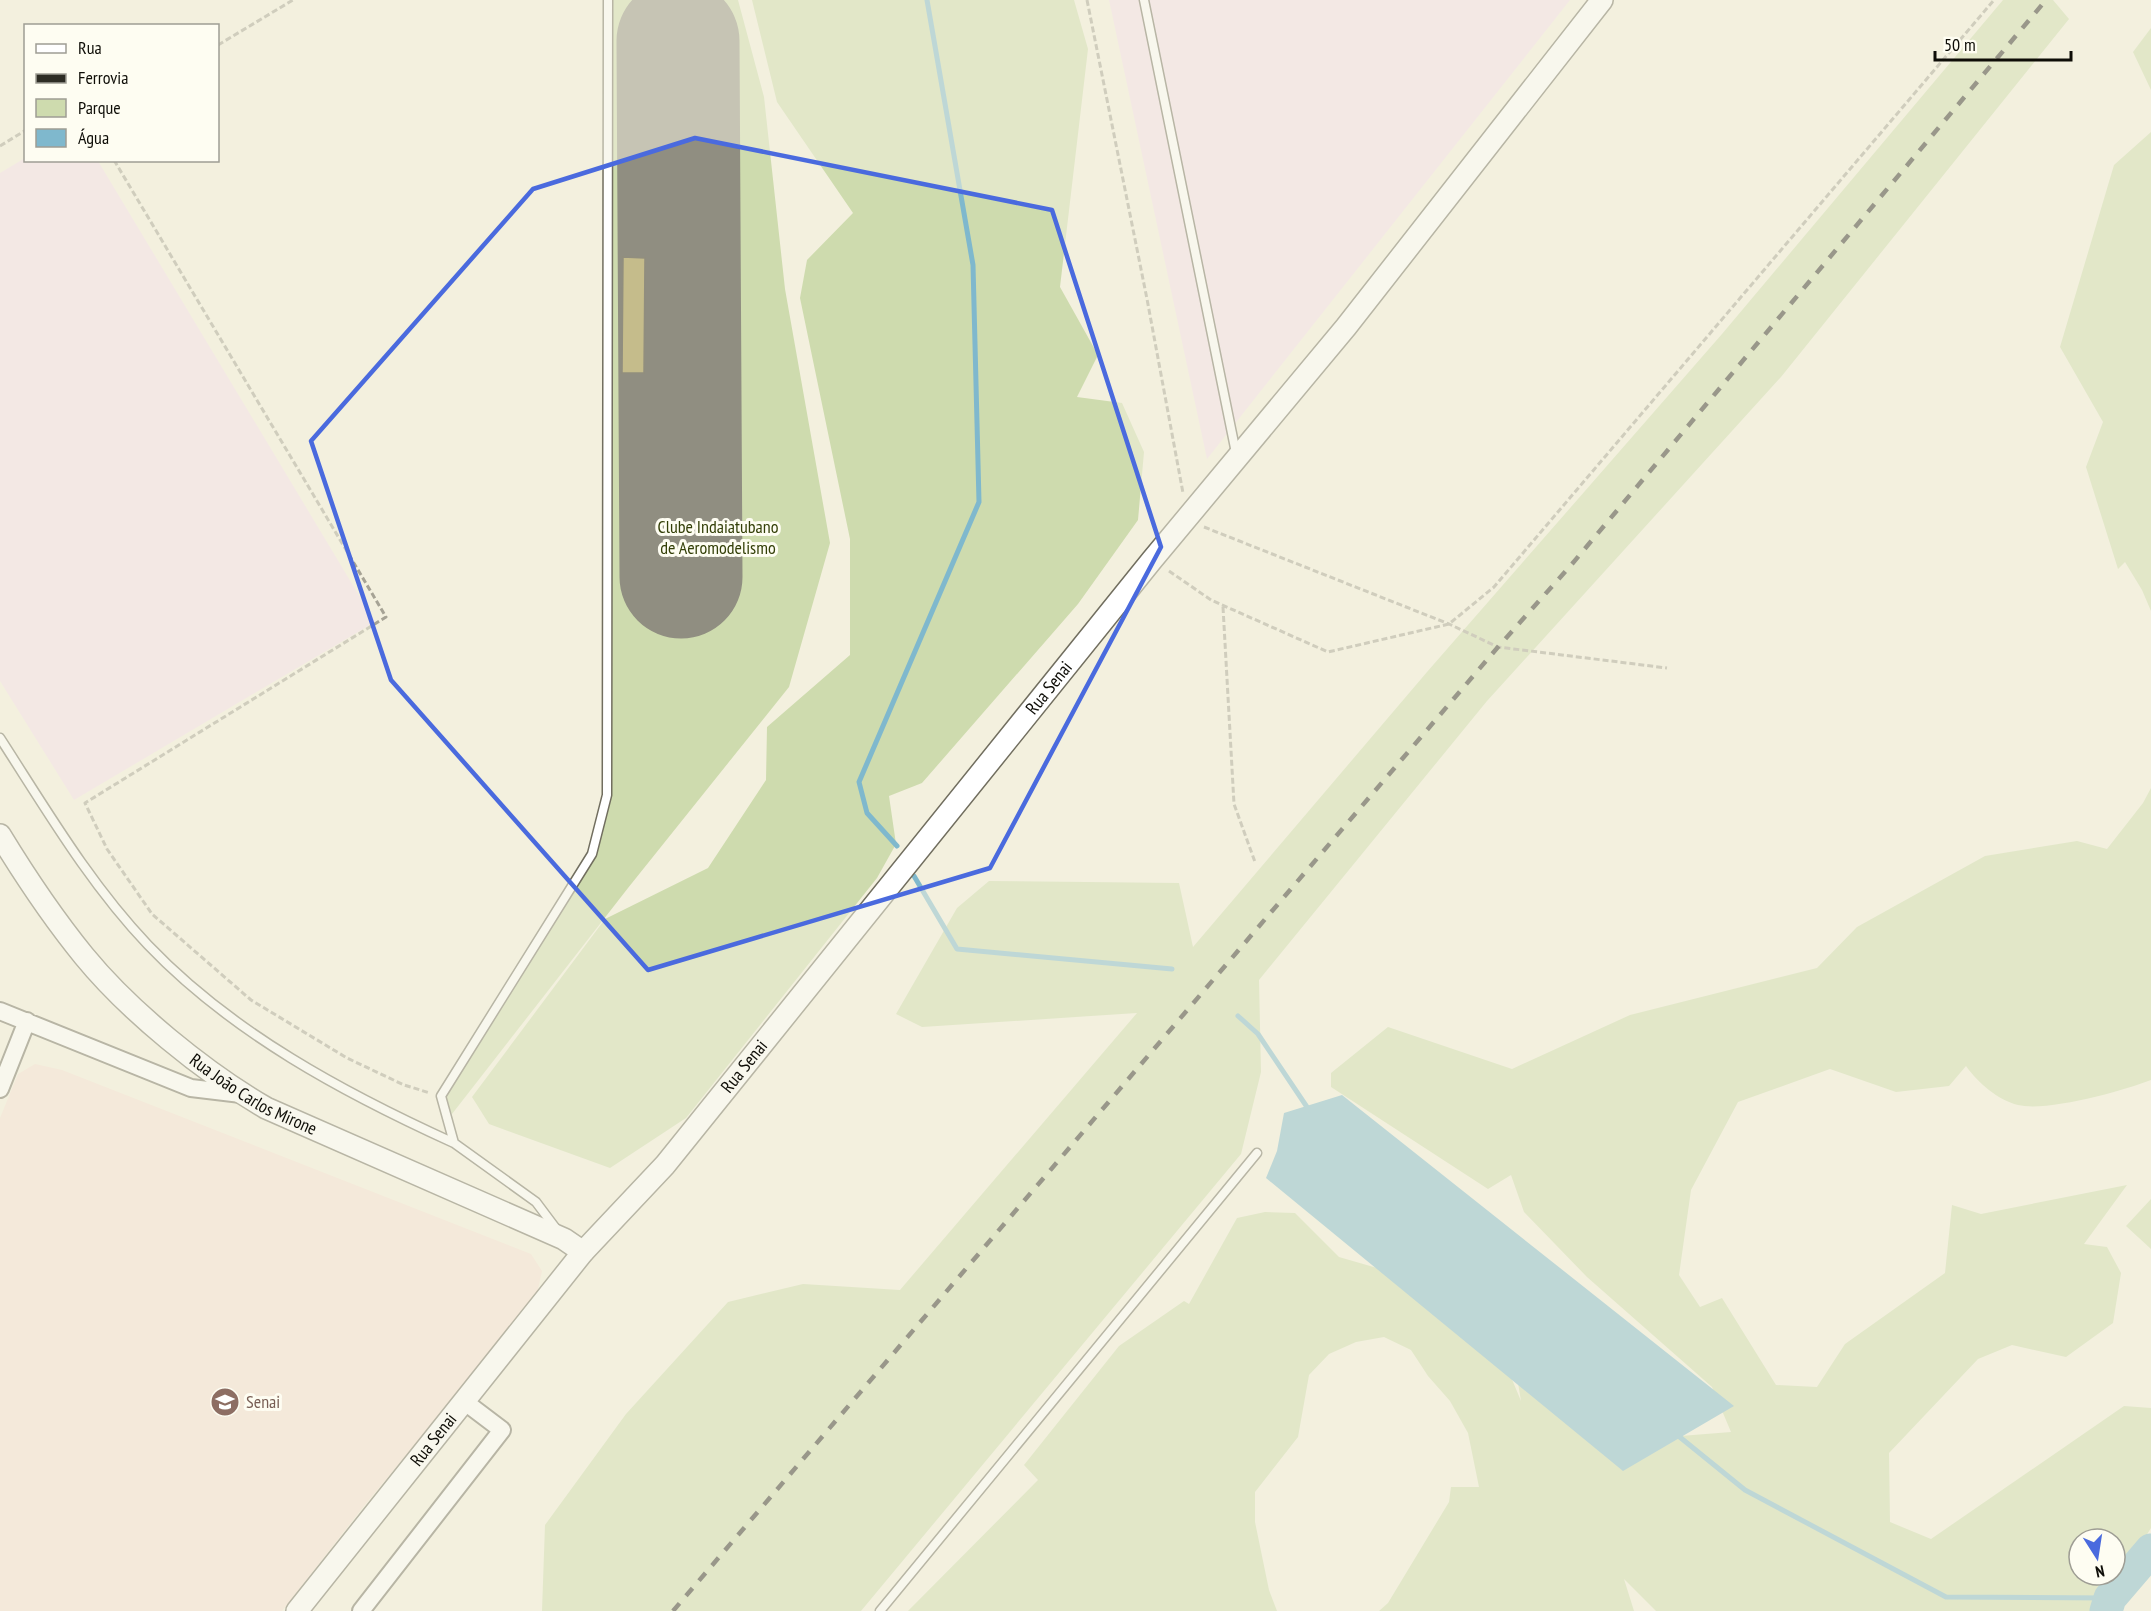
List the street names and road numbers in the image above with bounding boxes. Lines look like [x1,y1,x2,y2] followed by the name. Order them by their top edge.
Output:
[1020,656,1077,719] street label: Rua Senai
[716,1035,772,1097] street label: Rua Senai
[185,1048,321,1140] street label: Rua João Carlos Mirone
[405,1408,461,1471] street label: Rua Senai

